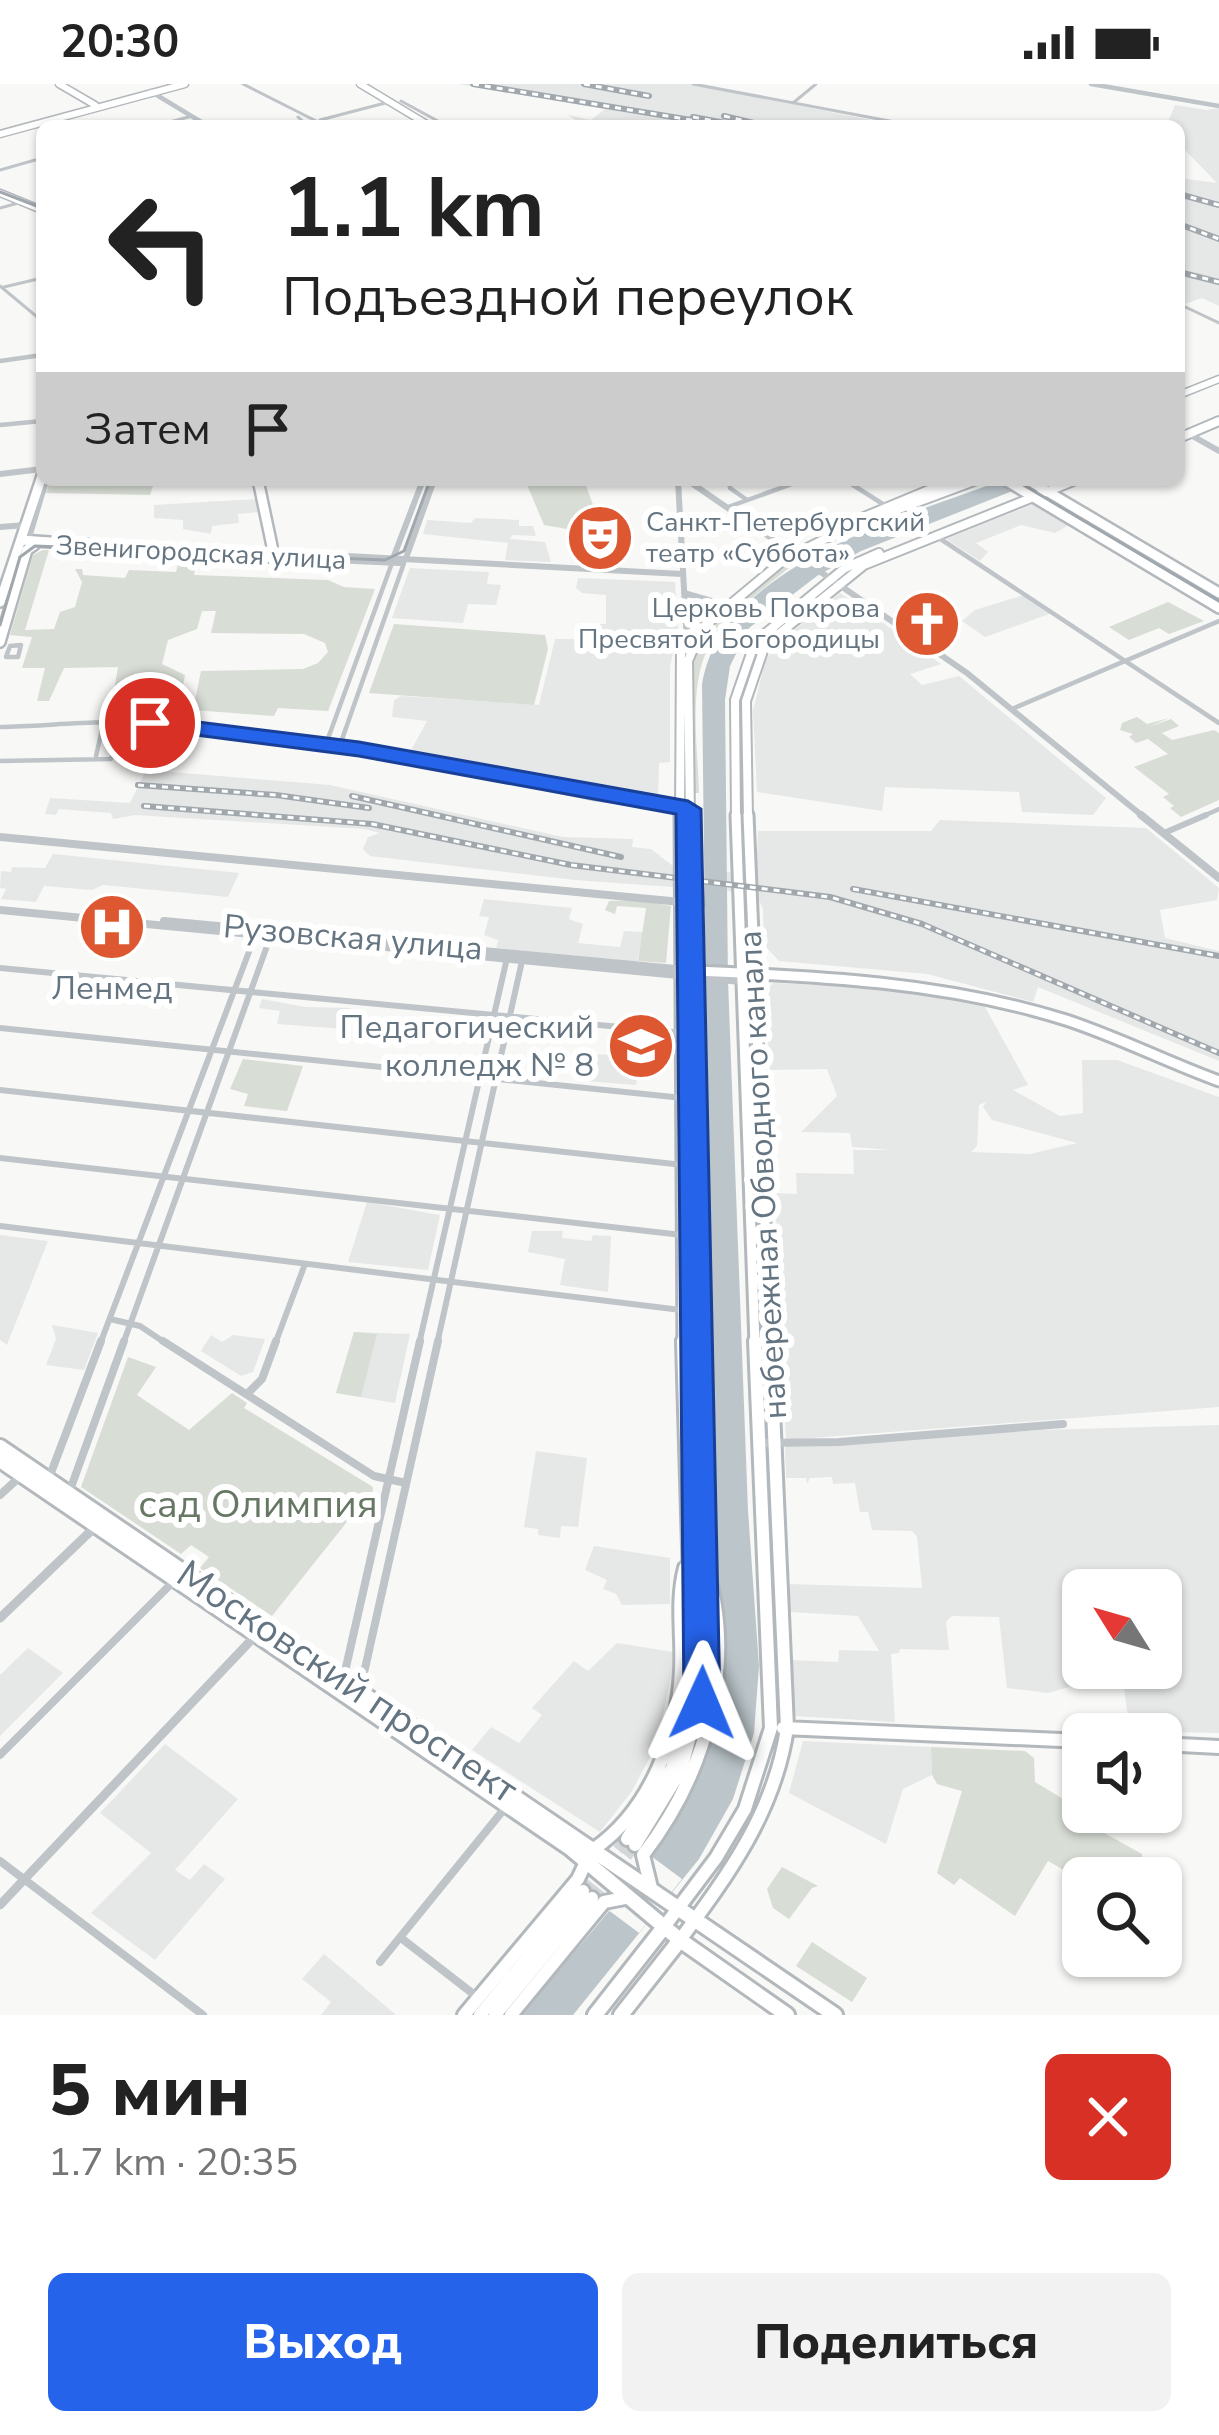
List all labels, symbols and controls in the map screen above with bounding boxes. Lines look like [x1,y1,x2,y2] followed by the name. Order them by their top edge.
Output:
[60,12,179,73] text: 20:30
[282,151,545,266] text: 1.1 km
[84,168,240,324] icon: left
[282,260,853,334] text: Подъездной переулок
[235,396,301,462] icon: arrive
[84,399,211,460] text: Затем
[565,503,635,573] theatre icon: Санкт-Петербургский театр «Суббота»
[646,504,925,572] place label: Санкт-Петербургский театр «Суббота»
[55,527,347,579] street label: Звенигородская улица
[892,589,962,659] church icon: Церковь Покрова Пресвятой Богородицы
[578,590,880,658] place label: Церковь Покрова Пресвятой Богородицы
[99,672,201,774] pin
[117,690,183,756] icon: arrive
[77,892,147,962] hospital icon: Ленмед
[221,904,485,972] street label: Рузовская улица
[728,929,798,1421] street label: набережная Обводного канала
[52,966,172,1011] place label: Ленмед
[340,1005,594,1088] place label: Педагогический колледж № 8
[606,1011,676,1081] school or university icon: Педагогический колледж № 8
[138,1478,378,1531] park label: сад Олимпия
[166,1548,528,1816] street label: Московский проспект
[1062,1569,1182,1689] north arrow
[1062,1569,1182,1977] map controls
[639,1640,765,1766] position arrow
[1062,1713,1182,1833] button: sound
[1062,1857,1182,1977] button: search
[48,2042,251,2140] text: 5 мин
[1045,2054,1171,2180] button: close
[48,2136,298,2189] text: 1.7 km · 20:35
[48,2273,598,2411] button: Выход
[622,2273,1171,2411] button: Поделиться

